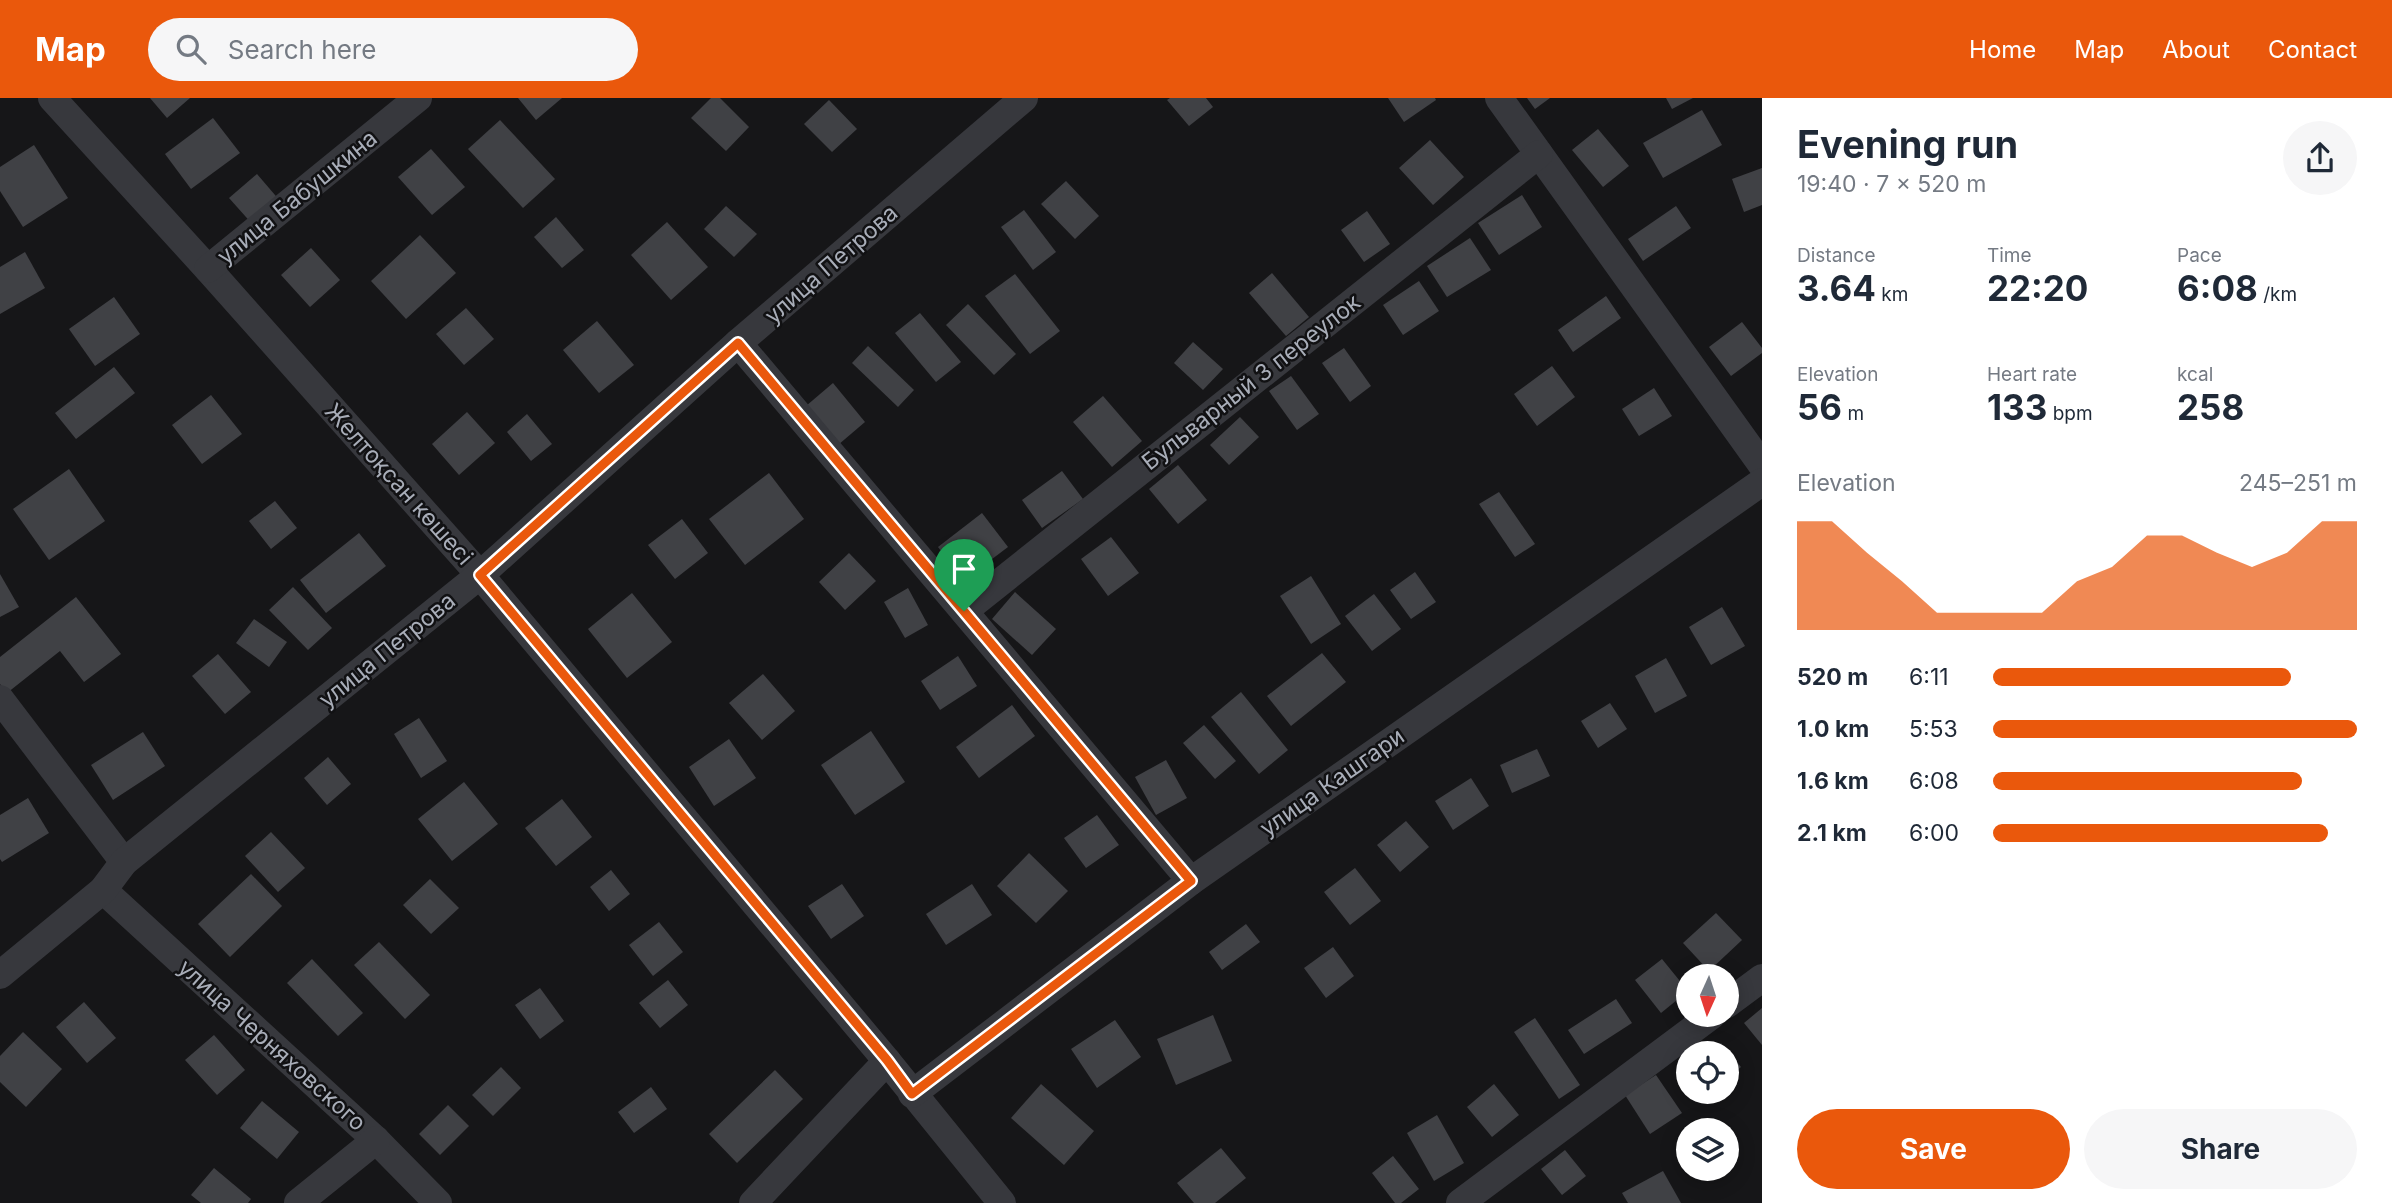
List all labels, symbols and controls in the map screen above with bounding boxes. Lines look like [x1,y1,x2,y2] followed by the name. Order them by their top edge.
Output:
[148,18,638,81] search box
[35,29,106,69] text: Map
[172,30,210,68] icon: search
[228,34,376,65] text: Search here
[1969,35,2036,64] text: Home
[2074,35,2124,64] text: Map
[2162,35,2230,64] text: About
[2268,35,2357,64] text: Contact
[1797,121,2018,167] text: Evening run
[2283,121,2357,195] button: share
[211,124,383,270] street label: улица Бабушкина
[1797,170,1986,198] text: 19:40 · 7 × 520 m
[759,199,903,329] street label: улица Петрова
[1797,244,1875,267] text: Distance
[1987,244,2032,267] text: Time
[2177,244,2222,267] text: Pace
[1797,267,1876,309] text: 3.64
[1987,267,2088,309] text: 22:20
[2177,267,2258,309] text: 6:08
[1876,283,1908,306] text: km
[2258,283,2297,306] text: /km
[1136,288,1366,476] street label: Бульварный 3 переулок
[1797,363,1878,386] text: Elevation
[1987,363,2077,386] text: Heart rate
[2177,363,2213,386] text: kcal
[1797,386,1842,428] text: 56
[1987,386,2047,428] text: 133
[2177,386,2244,428] text: 258
[319,397,479,571] street label: Желтоқсан көшесі
[1842,402,1864,425] text: m
[2047,402,2093,425] text: bpm
[1797,469,1896,497] text: Elevation
[2239,469,2357,497] text: 245–251 m
[934,539,994,611] pin
[945,550,983,588] icon: arrive
[313,587,461,713] street label: улица Петрова
[1797,663,1868,691] text: 520 m
[1909,663,1949,691] text: 6:11
[1797,715,1869,743] text: 1.0 km
[1909,715,1958,743] text: 5:53
[1254,722,1410,842] street label: улица Кашгари
[1797,767,1869,795] text: 1.6 km
[1909,767,1959,795] text: 6:08
[1797,819,1867,847] text: 2.1 km
[1909,819,1959,847] text: 6:00
[172,953,372,1137] street label: улица Черняховского
[1676,964,1740,1027] north arrow
[1676,964,1739,1181] map controls
[1676,1041,1739,1104] button: locate
[1797,1109,2070,1189] button: Save
[2084,1109,2357,1189] button: Share
[1676,1118,1739,1181] button: layers

